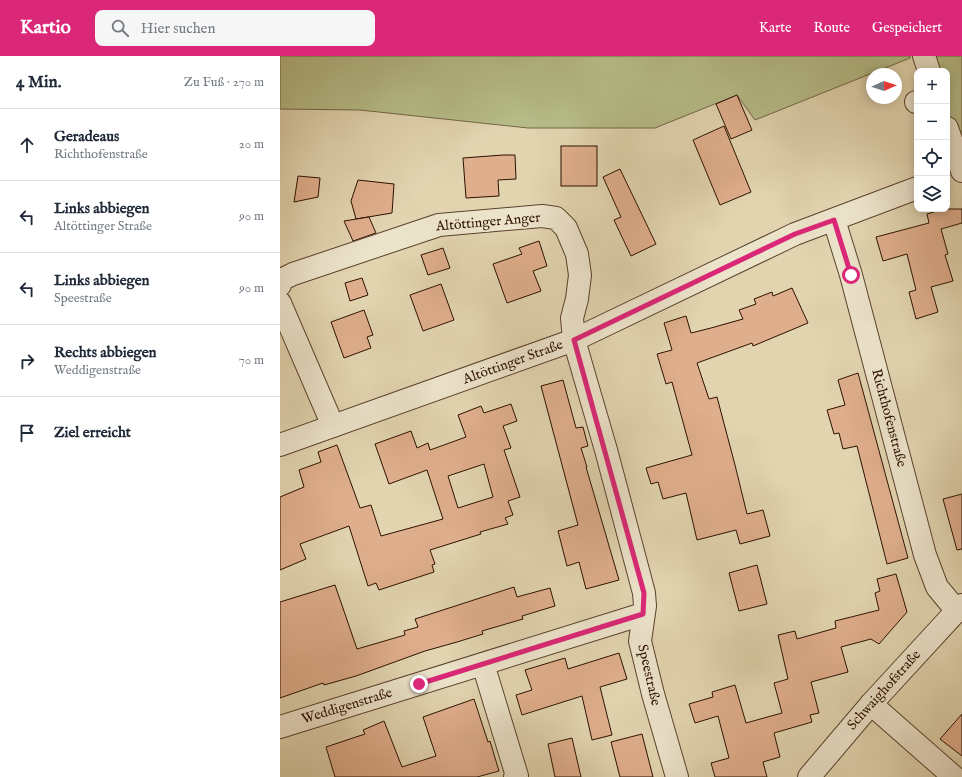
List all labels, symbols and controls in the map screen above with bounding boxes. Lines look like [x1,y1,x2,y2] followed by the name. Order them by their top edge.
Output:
[95,10,375,46] search box
[20,16,71,40] text: Kartio
[109,17,131,39] icon: search
[141,19,216,38] text: Hier suchen
[759,19,791,37] text: Karte
[813,19,850,37] text: Route
[872,19,942,37] text: Gespeichert
[866,68,902,104] north arrow
[914,68,950,212] map controls
[914,68,950,104] button: +
[16,72,61,93] text: 4 Min.
[184,74,264,91] text: Zu Fuß · 270 m
[914,104,950,140] button: −
[54,127,119,146] text: Geradeaus
[16,134,38,156] icon: ahead
[239,136,264,153] text: 20 m
[914,140,950,176] button: locate
[54,146,148,163] text: Richthofenstraße
[914,176,950,212] button: layers
[54,199,150,218] text: Links abbiegen
[16,206,38,228] icon: left
[239,208,264,225] text: 90 m
[434,208,541,236] street label: Altöttinger Anger
[54,218,152,235] text: Altöttinger Straße
[842,266,860,284] route start
[54,271,150,290] text: Links abbiegen
[16,278,38,300] icon: left
[239,280,264,297] text: 90 m
[54,290,112,307] text: Speestraße
[459,335,566,389] street label: Altöttinger Straße
[54,343,157,362] text: Rechts abbiegen
[16,350,38,372] icon: right
[239,352,264,369] text: 70 m
[54,362,141,379] text: Weddigenstraße
[867,367,911,470] street label: Richthofenstraße
[16,422,38,444] icon: arrive
[54,423,131,442] text: Ziel erreicht
[633,643,665,708] street label: Speestraße
[843,646,925,734] street label: Schwaighofstraße
[410,675,428,693] route end
[300,684,395,728] street label: Weddigenstraße

